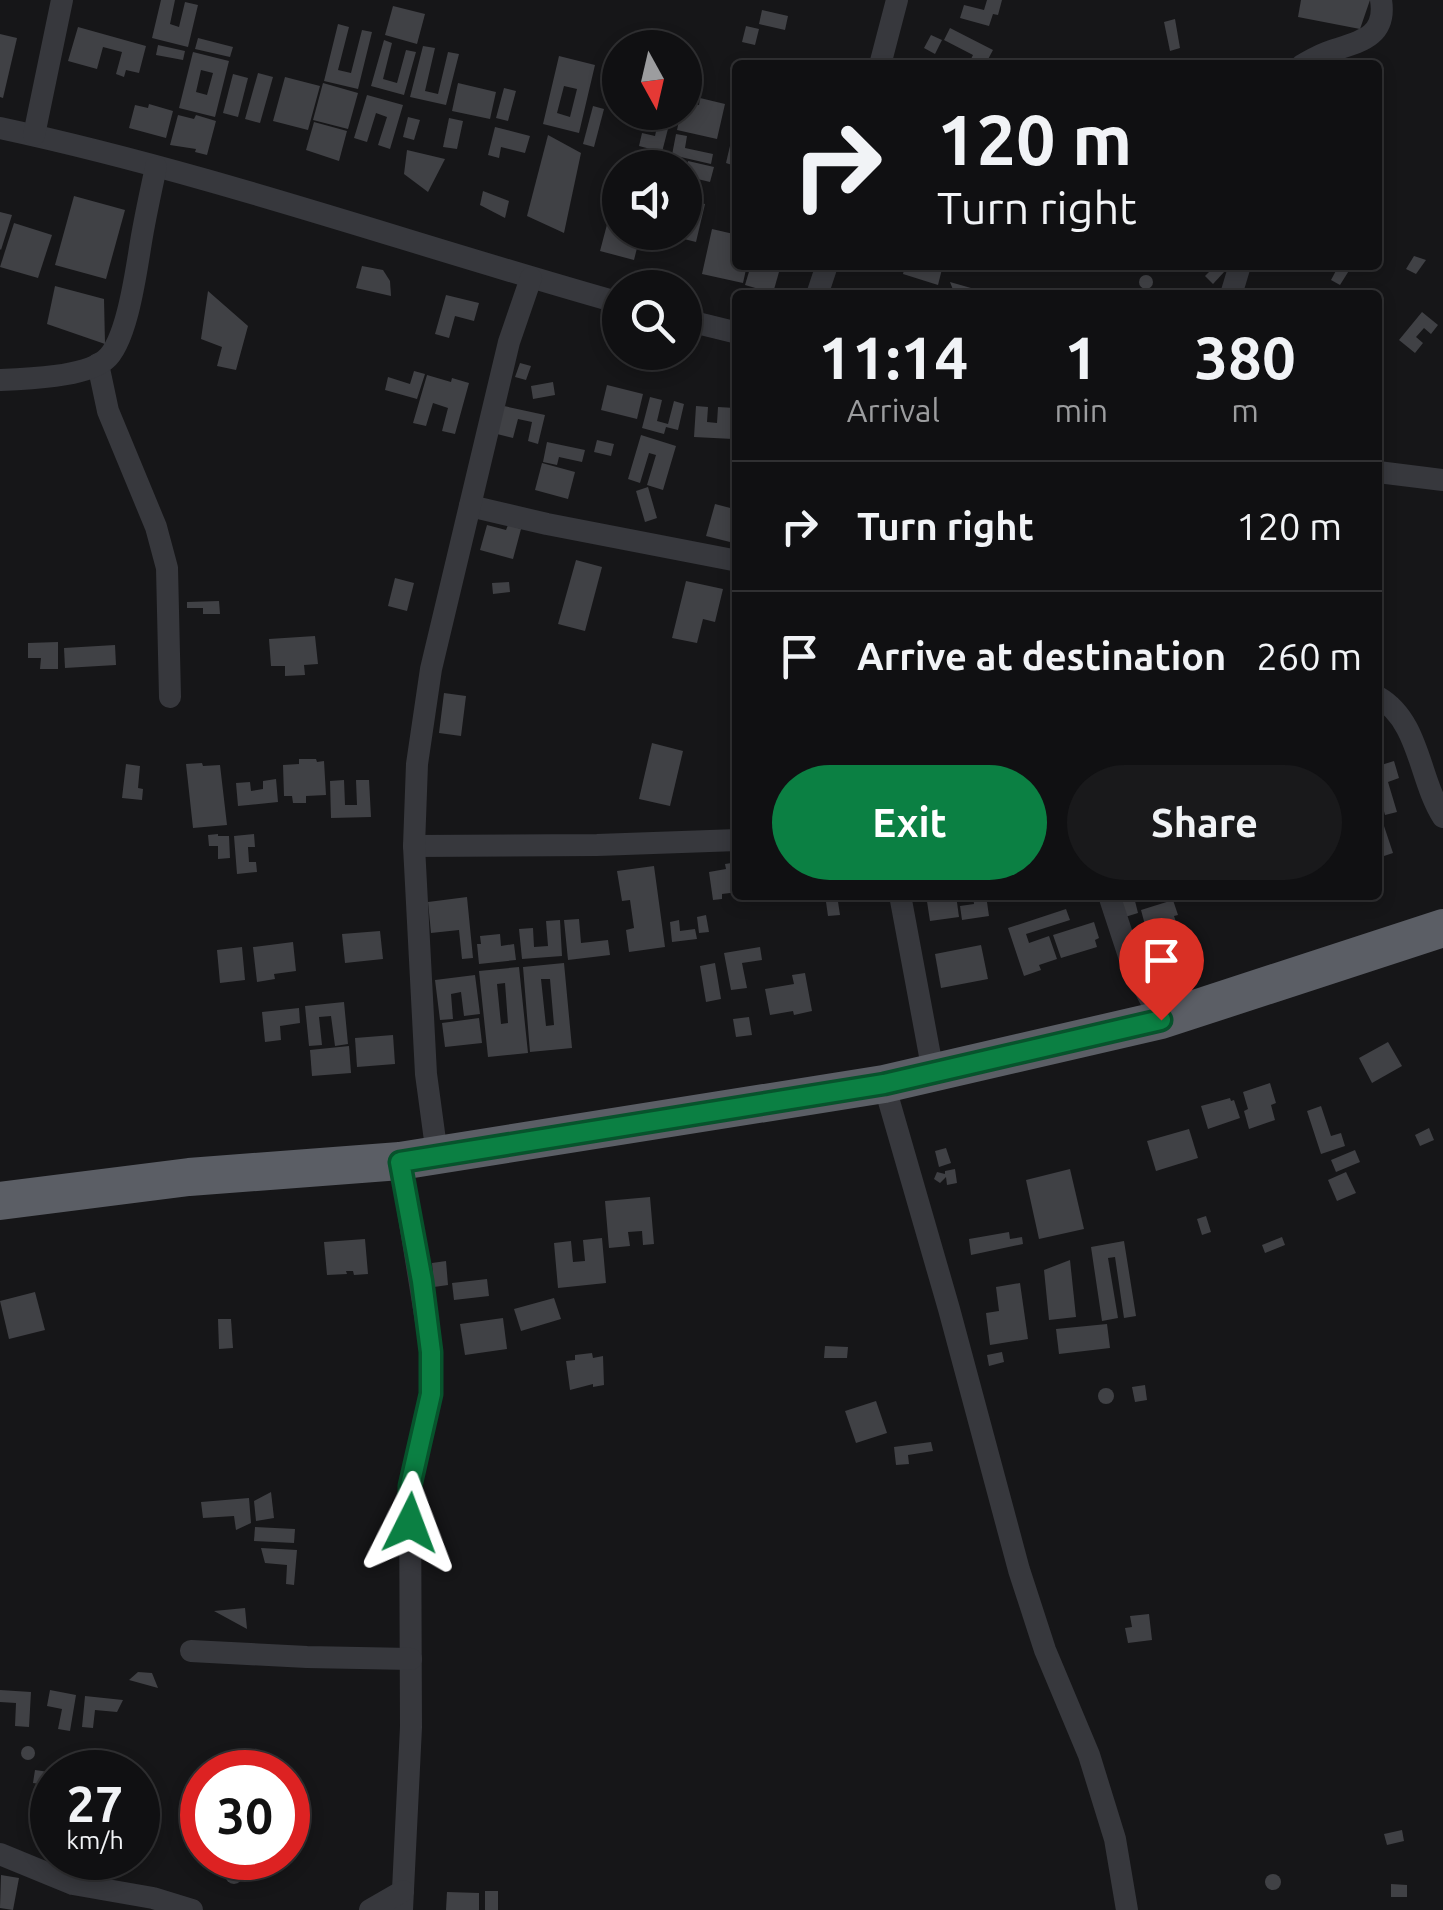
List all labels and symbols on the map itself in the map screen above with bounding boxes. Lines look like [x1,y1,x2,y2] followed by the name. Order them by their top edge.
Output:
[602,30,702,130] north arrow
[1119,918,1204,1021] pin
[358,1471,462,1575] position arrow
[180,1750,310,1880] speed limit sign: 30

